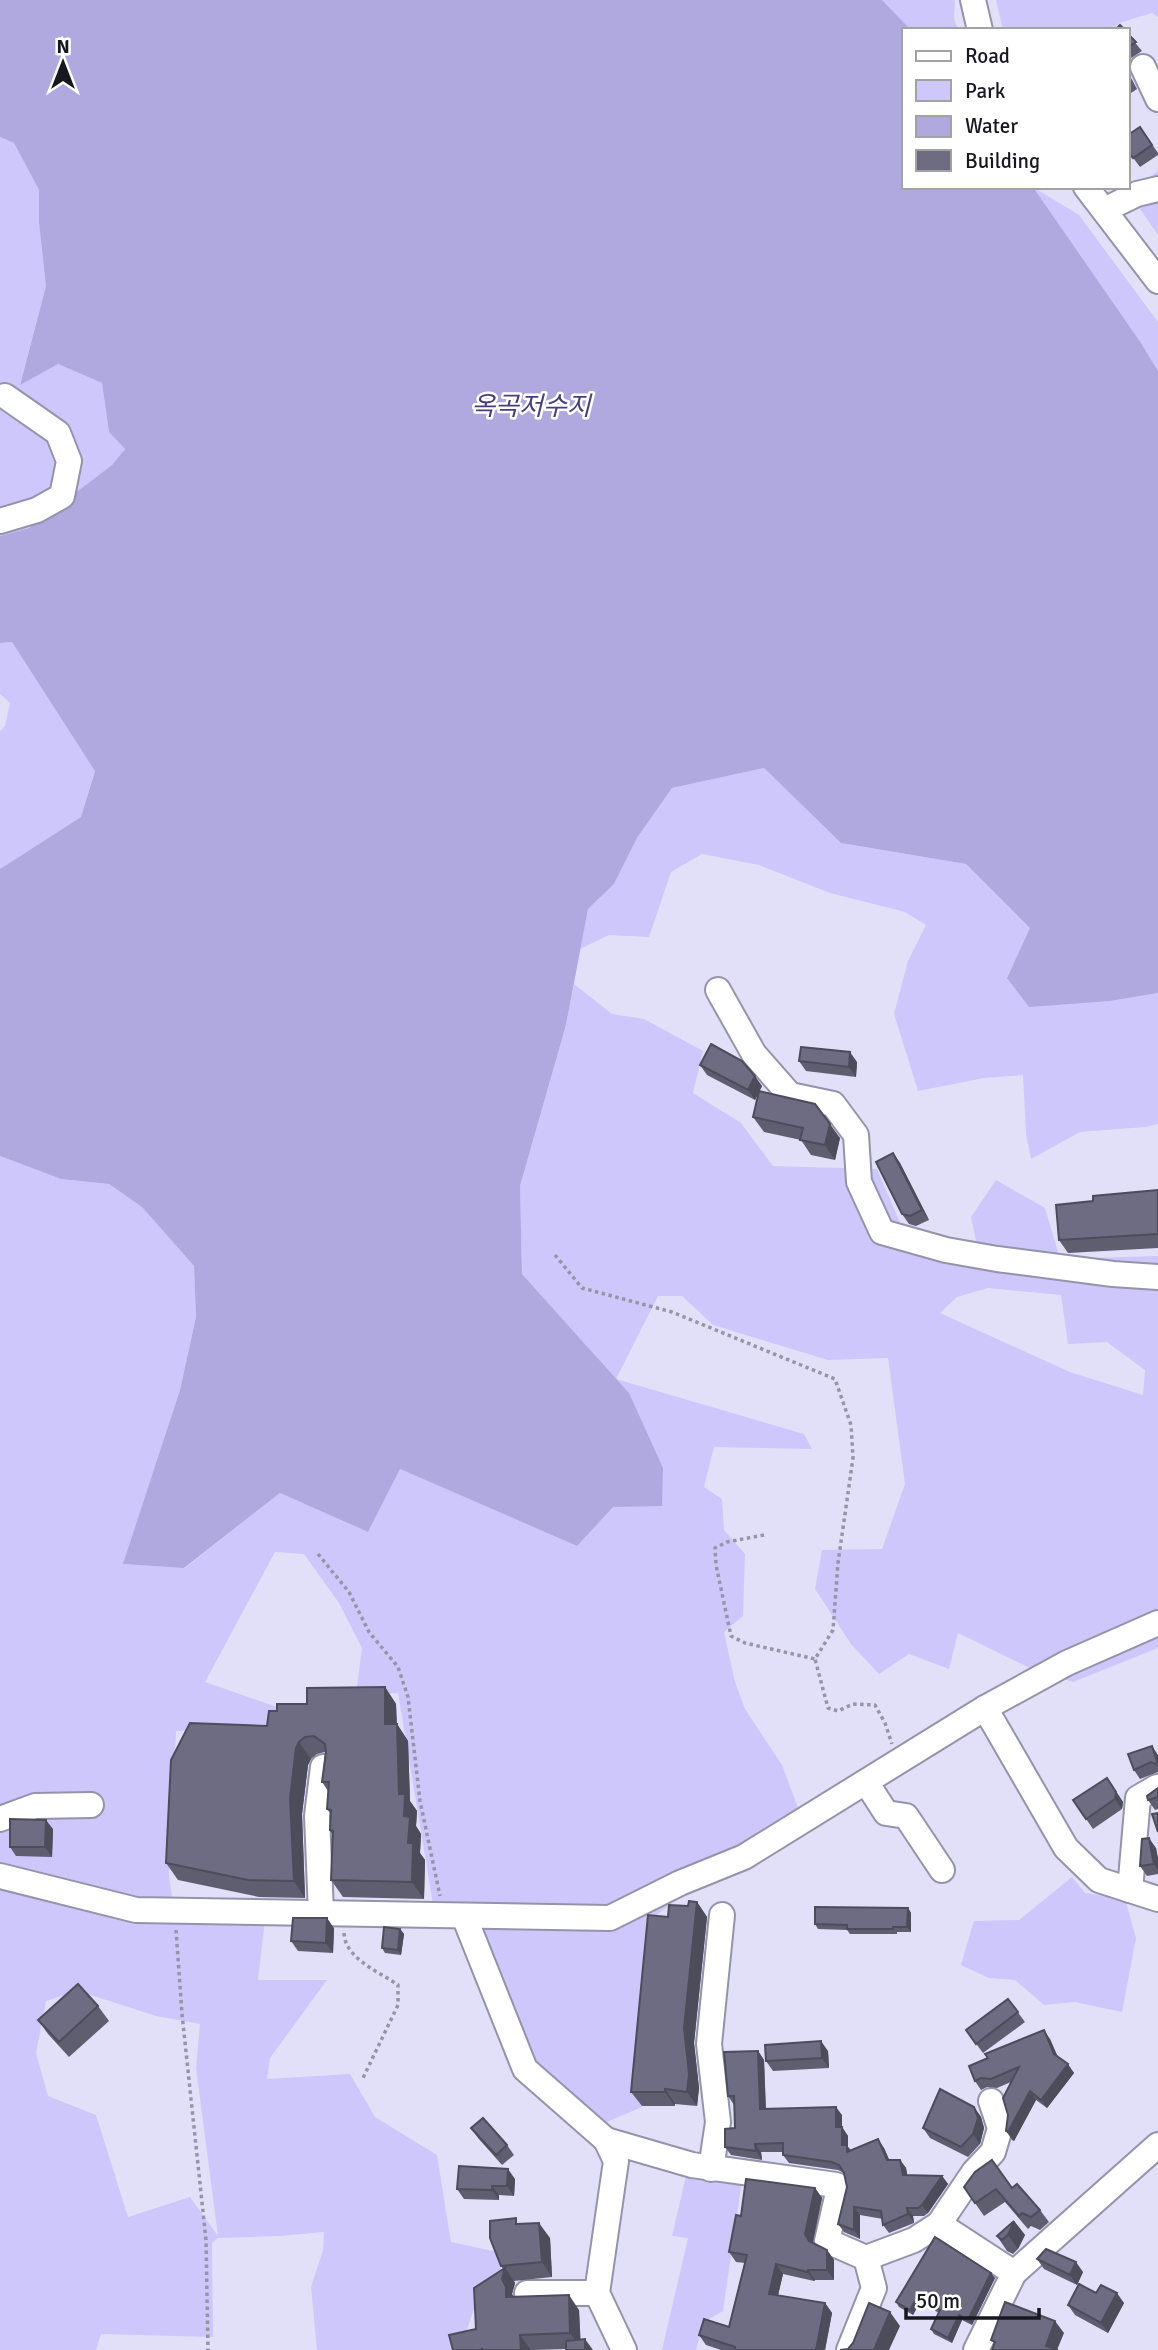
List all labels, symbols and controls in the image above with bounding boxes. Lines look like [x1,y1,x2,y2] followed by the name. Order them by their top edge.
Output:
[28,28,98,98] north arrow
[902,28,1130,189] legend
[56,35,70,59] text: N
[965,43,1010,69] text: Road
[965,78,1006,104] text: Park
[965,113,1018,139] text: Water
[965,148,1040,174] text: Building
[471,391,593,423] water label: 옥곡저수지
[906,2276,1039,2320] scale bar
[916,2288,960,2314] text: 50 m

